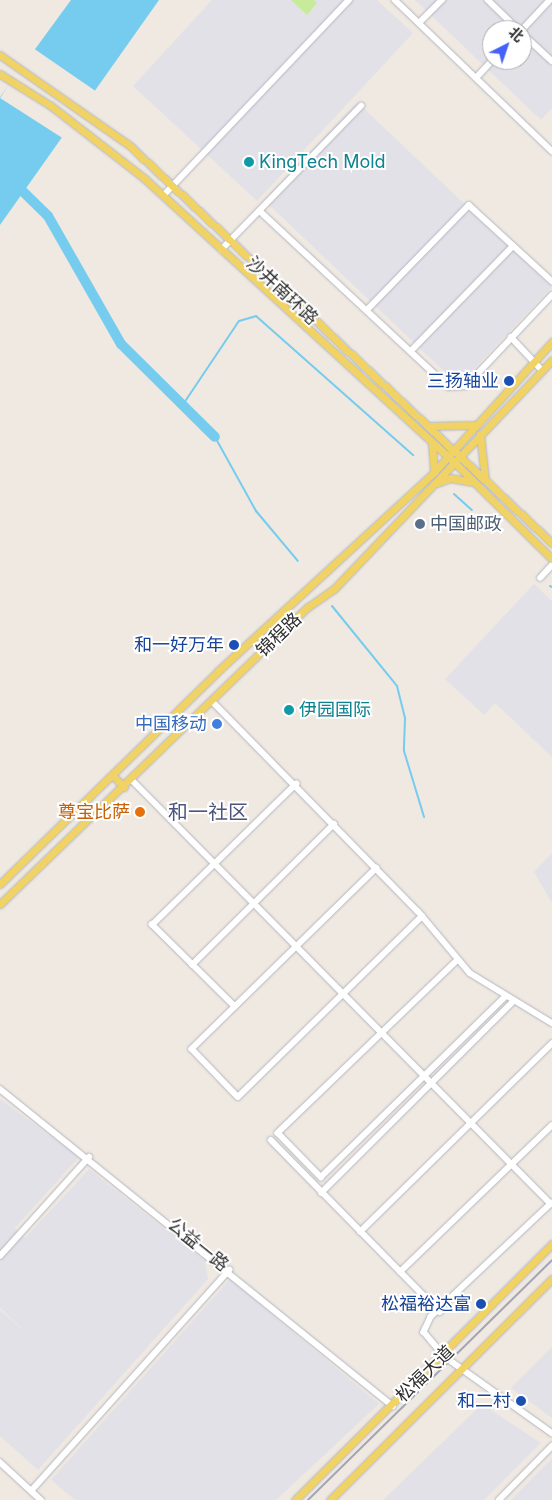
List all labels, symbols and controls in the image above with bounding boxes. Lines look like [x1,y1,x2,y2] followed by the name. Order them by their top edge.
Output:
[482,20,532,70] north arrow
[506,23,527,45] text: 北
[259,151,386,173] place label: KingTech Mold
[243,156,255,168] marker: KingTech Mold
[242,252,322,330] street label: 沙井南环路
[427,370,499,392] place label: 三扬轴业
[503,375,515,387] marker: 三扬轴业
[430,513,502,535] place label: 中国邮政
[414,518,426,530] marker: 中国邮政
[252,608,306,662] street label: 锦程路
[134,634,224,656] place label: 和一好万年
[228,639,240,651] marker: 和一好万年
[299,699,371,721] place label: 伊园国际
[283,704,295,716] marker: 伊园国际
[135,713,207,735] place label: 中国移动
[211,718,223,730] marker: 中国移动
[168,800,248,824] district label: 和一社区
[58,801,130,823] place label: 尊宝比萨
[134,806,146,818] marker: 尊宝比萨
[163,1214,233,1276] street label: 公益一路
[381,1293,471,1315] place label: 松福裕达富
[475,1298,487,1310] marker: 松福裕达富
[392,1341,458,1407] street label: 松福大道
[457,1390,511,1412] place label: 和二村
[515,1395,527,1407] marker: 和二村

